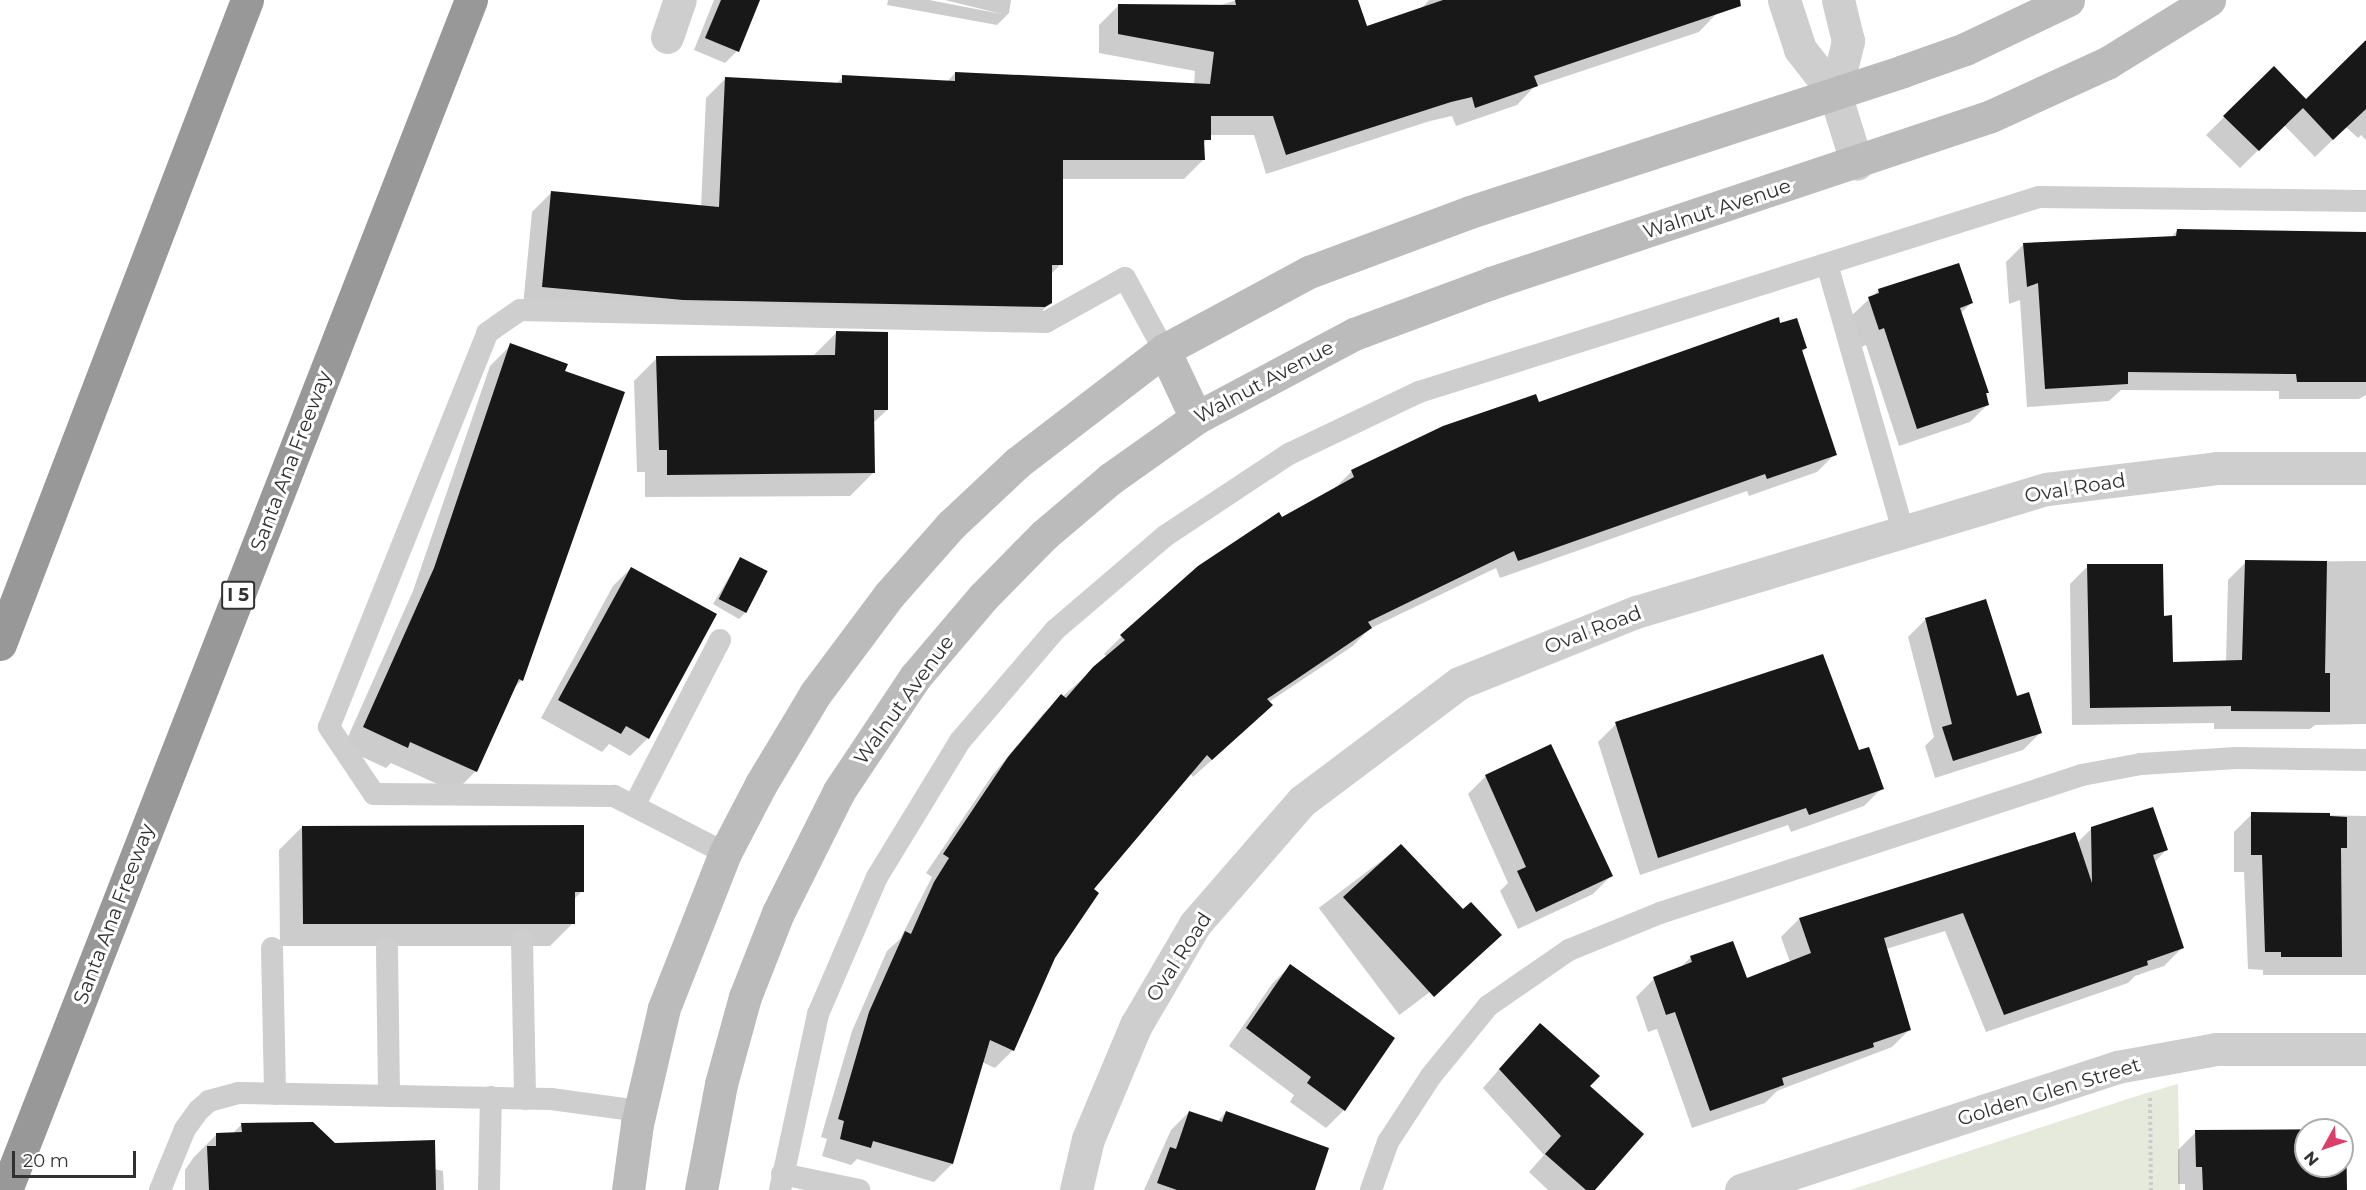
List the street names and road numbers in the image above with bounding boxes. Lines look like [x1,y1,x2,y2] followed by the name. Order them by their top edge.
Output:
[1640,174,1794,244] street label: Walnut Avenue
[1190,335,1338,429] street label: Walnut Avenue
[246,368,336,554] street label: Santa Ana Freeway
[2023,468,2127,508] street label: Oval Road
[220,580,256,610] road number: I 5
[1541,601,1645,659] street label: Oval Road
[849,631,959,769] street label: Walnut Avenue
[69,821,159,1007] street label: Santa Ana Freeway
[1141,908,1217,1006] street label: Oval Road
[1955,1053,2143,1131] street label: Golden Glen Street

